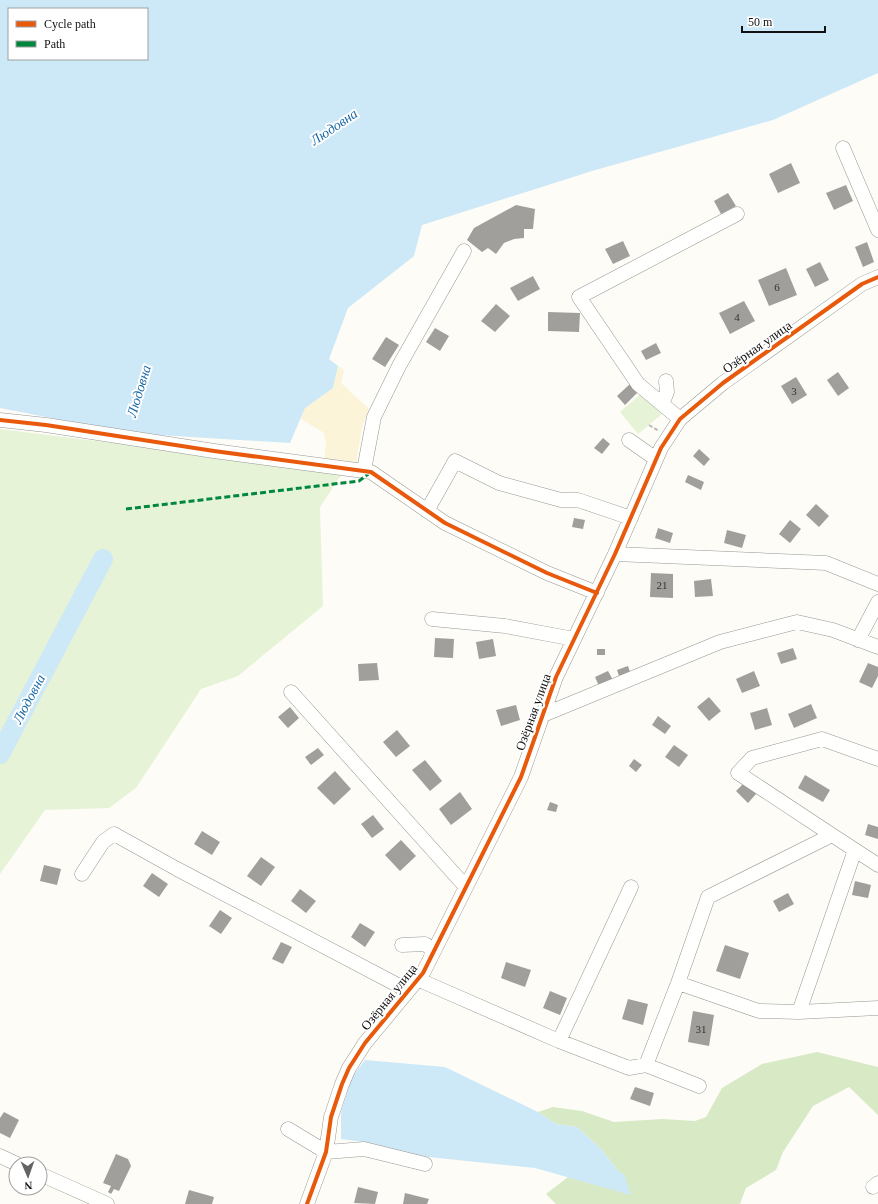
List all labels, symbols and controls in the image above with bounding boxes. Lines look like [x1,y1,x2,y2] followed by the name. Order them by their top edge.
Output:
[8,8,148,60] legend
[742,8,825,34] scale bar
[748,15,773,29] text: 50 m
[44,17,96,31] text: Cycle path
[44,37,65,51] text: Path
[307,106,360,149] water label: Людовна
[774,281,780,293] house number: 6
[734,311,740,323] house number: 4
[720,318,795,376] street label: Озёрная улица
[124,363,154,420] water label: Людовна
[791,385,797,397] house number: 3
[657,579,668,591] house number: 21
[512,671,554,753] street label: Озёрная улица
[9,672,48,727] water label: Людовна
[358,961,420,1033] street label: Озёрная улица
[696,1023,707,1035] house number: 31
[8,1156,48,1196] north arrow
[24,1180,33,1192] text: N

